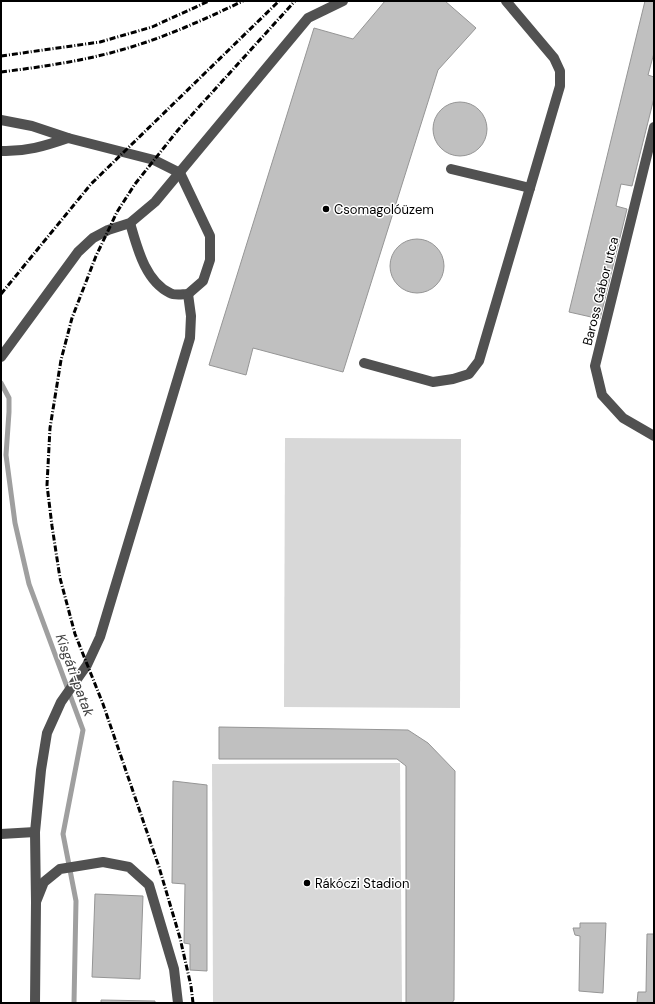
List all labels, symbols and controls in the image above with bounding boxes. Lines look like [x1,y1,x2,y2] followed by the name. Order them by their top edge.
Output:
[334,201,434,218] place label: Csomagolóüzem
[321,204,331,214] marker: Csomagolóüzem
[579,235,622,347] street label: Baross Gábor utca
[52,631,99,720] water label: Kisgáti-patak
[315,875,410,892] place label: Rákóczi Stadion
[302,878,312,888] marker: Rákóczi Stadion

